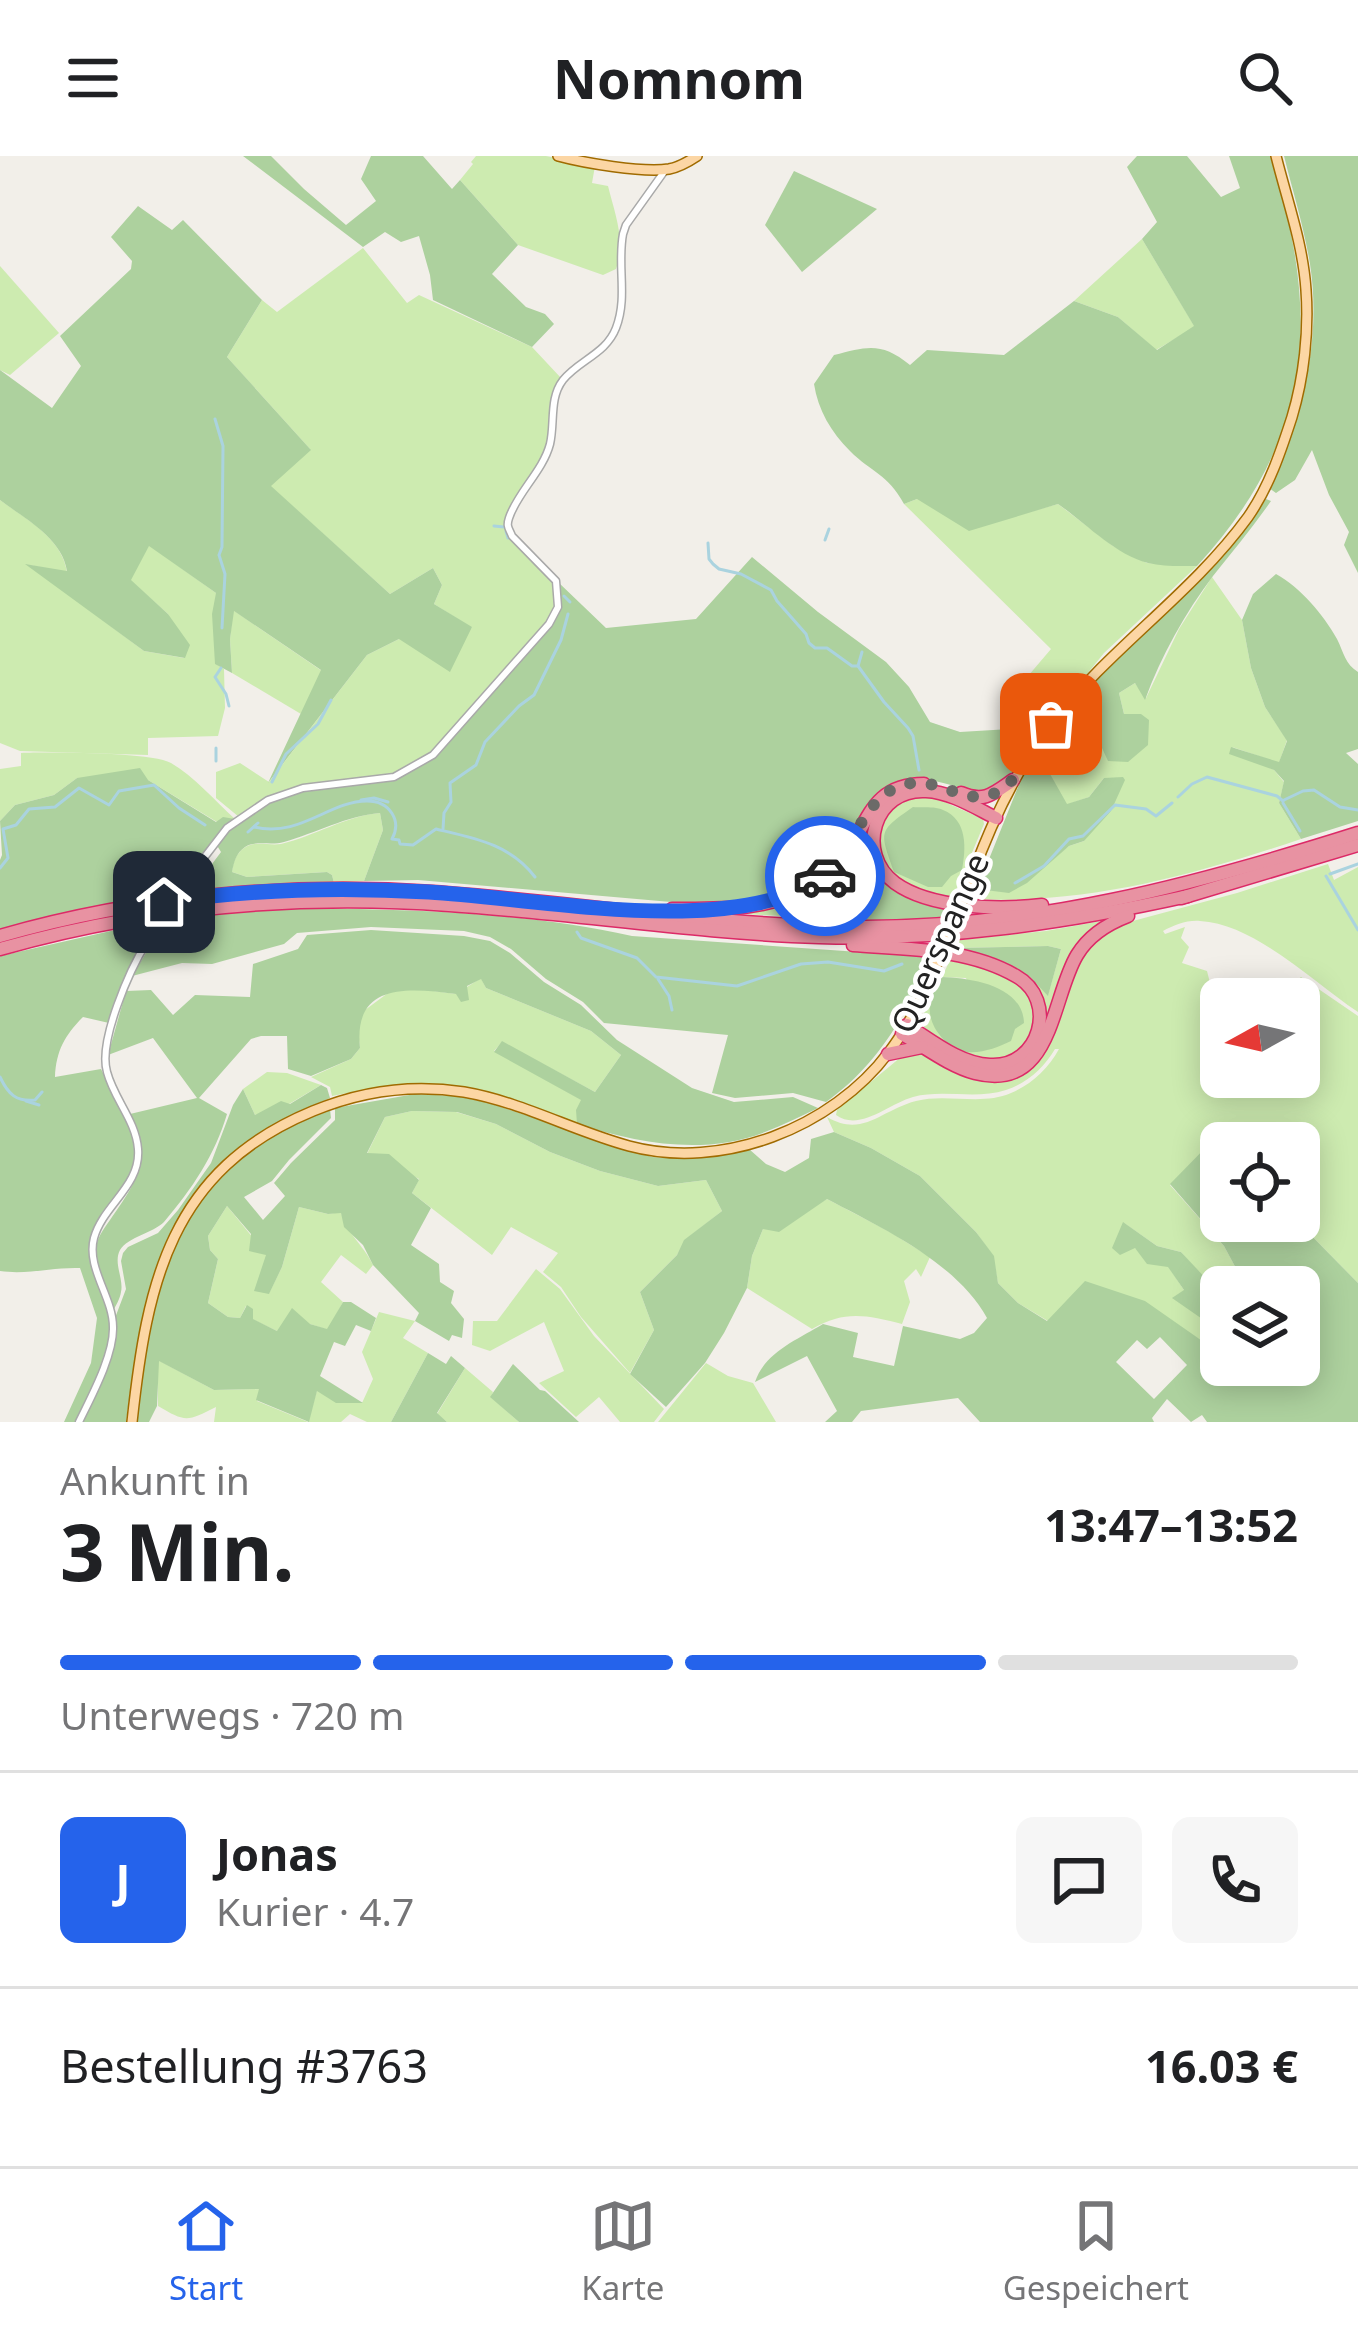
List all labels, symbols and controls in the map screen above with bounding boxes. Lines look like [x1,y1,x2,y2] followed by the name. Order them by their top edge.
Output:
[553,41,805,115] text: Nomnom
[60,45,126,111] icon: menu
[1232,45,1298,111] icon: search
[1000,673,1102,775] pin
[1018,691,1084,757] icon: bag
[765,816,885,936] courier
[792,843,858,909] icon: car
[880,846,999,1040] street label: Querspange
[113,851,215,953] pin
[131,869,197,935] icon: home
[1200,978,1320,1098] north arrow
[1200,978,1320,1386] map controls
[1200,1122,1320,1242] button: locate
[1200,1266,1320,1386] button: layers
[60,1453,250,1506] text: Ankunft in
[1044,1494,1298,1555] text: 13:47–13:52
[60,1498,294,1604] text: 3 Min.
[60,1688,404,1741] text: Unterwegs · 720 m
[1016,1817,1142,1943] button: chat
[1172,1817,1298,1943] button: phone
[216,1823,338,1884] text: Jonas
[116,1849,130,1910] text: J
[216,1884,414,1937] text: Kurier · 4.7
[60,2035,428,2096] text: Bestellung #3763
[1145,2035,1298,2096] text: 16.03 €
[169,2193,243,2310] tab: Start
[581,2193,664,2310] tab: Karte
[1003,2193,1189,2310] tab: Gespeichert

